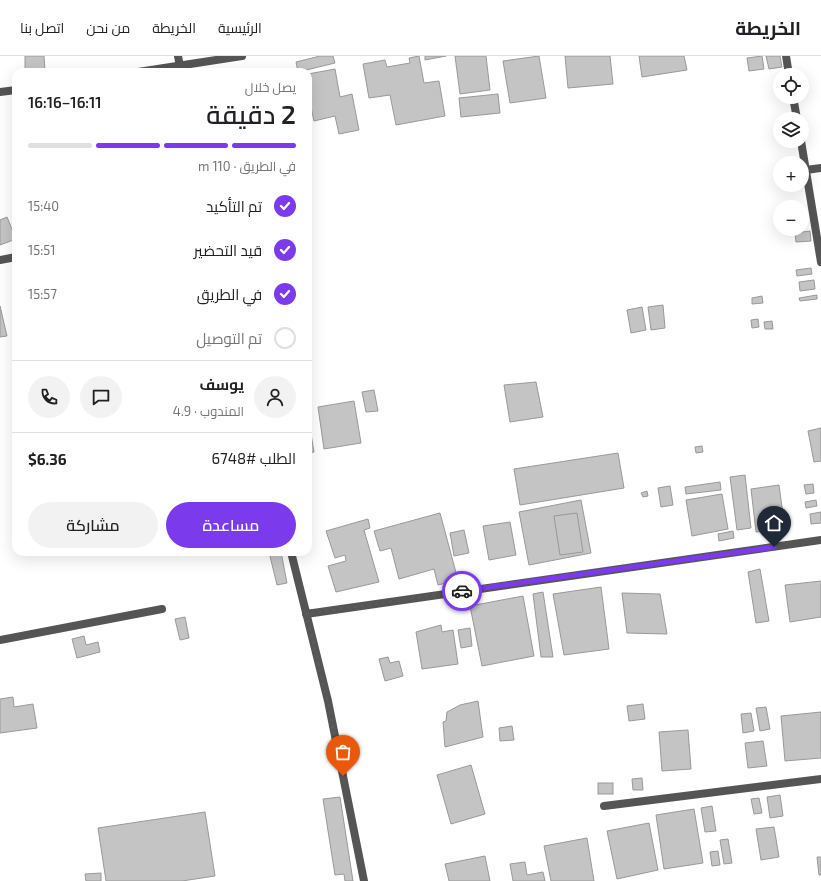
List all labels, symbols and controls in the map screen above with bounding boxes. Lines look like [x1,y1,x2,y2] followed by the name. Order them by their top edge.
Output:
[735,16,801,39] text: الخريطة
[20,19,64,36] text: اتصل بنا
[86,19,130,36] text: من نحن
[152,19,196,36] text: الخريطة
[218,19,262,36] text: الرئيسية
[773,68,809,236] map controls
[773,68,809,104] button: locate
[245,79,296,95] text: يصل خلال
[28,93,102,111] text: 16:11–16:16
[206,98,296,129] text: 2 دقيقة
[773,112,809,148] button: layers
[773,156,809,192] button: +
[198,158,296,174] text: في الطريق · 110 m
[274,195,296,217] icon: check
[206,197,262,215] text: تم التأكيد
[28,198,59,214] text: 15:40
[773,200,809,236] button: −
[274,239,296,261] icon: check
[194,241,262,259] text: قيد التحضير
[28,242,55,258] text: 15:51
[274,283,296,305] icon: check
[197,285,262,303] text: في الطريق
[28,286,57,302] text: 15:57
[196,329,262,347] text: تم التوصيل
[199,375,244,393] text: يوسف
[28,376,70,418] button: phone
[80,376,122,418] button: chat
[254,376,296,418] button: person
[173,403,244,419] text: المندوب · 4.9
[212,449,296,467] text: الطلب #6748
[28,450,67,468] text: $6.36
[28,502,158,548] button: مشاركة
[166,502,296,548] button: مساعدة
[757,506,791,547] pin
[763,512,785,534] icon: home
[442,571,482,611] courier
[451,580,473,602] icon: car
[326,735,360,776] pin
[332,741,354,763] icon: bag

